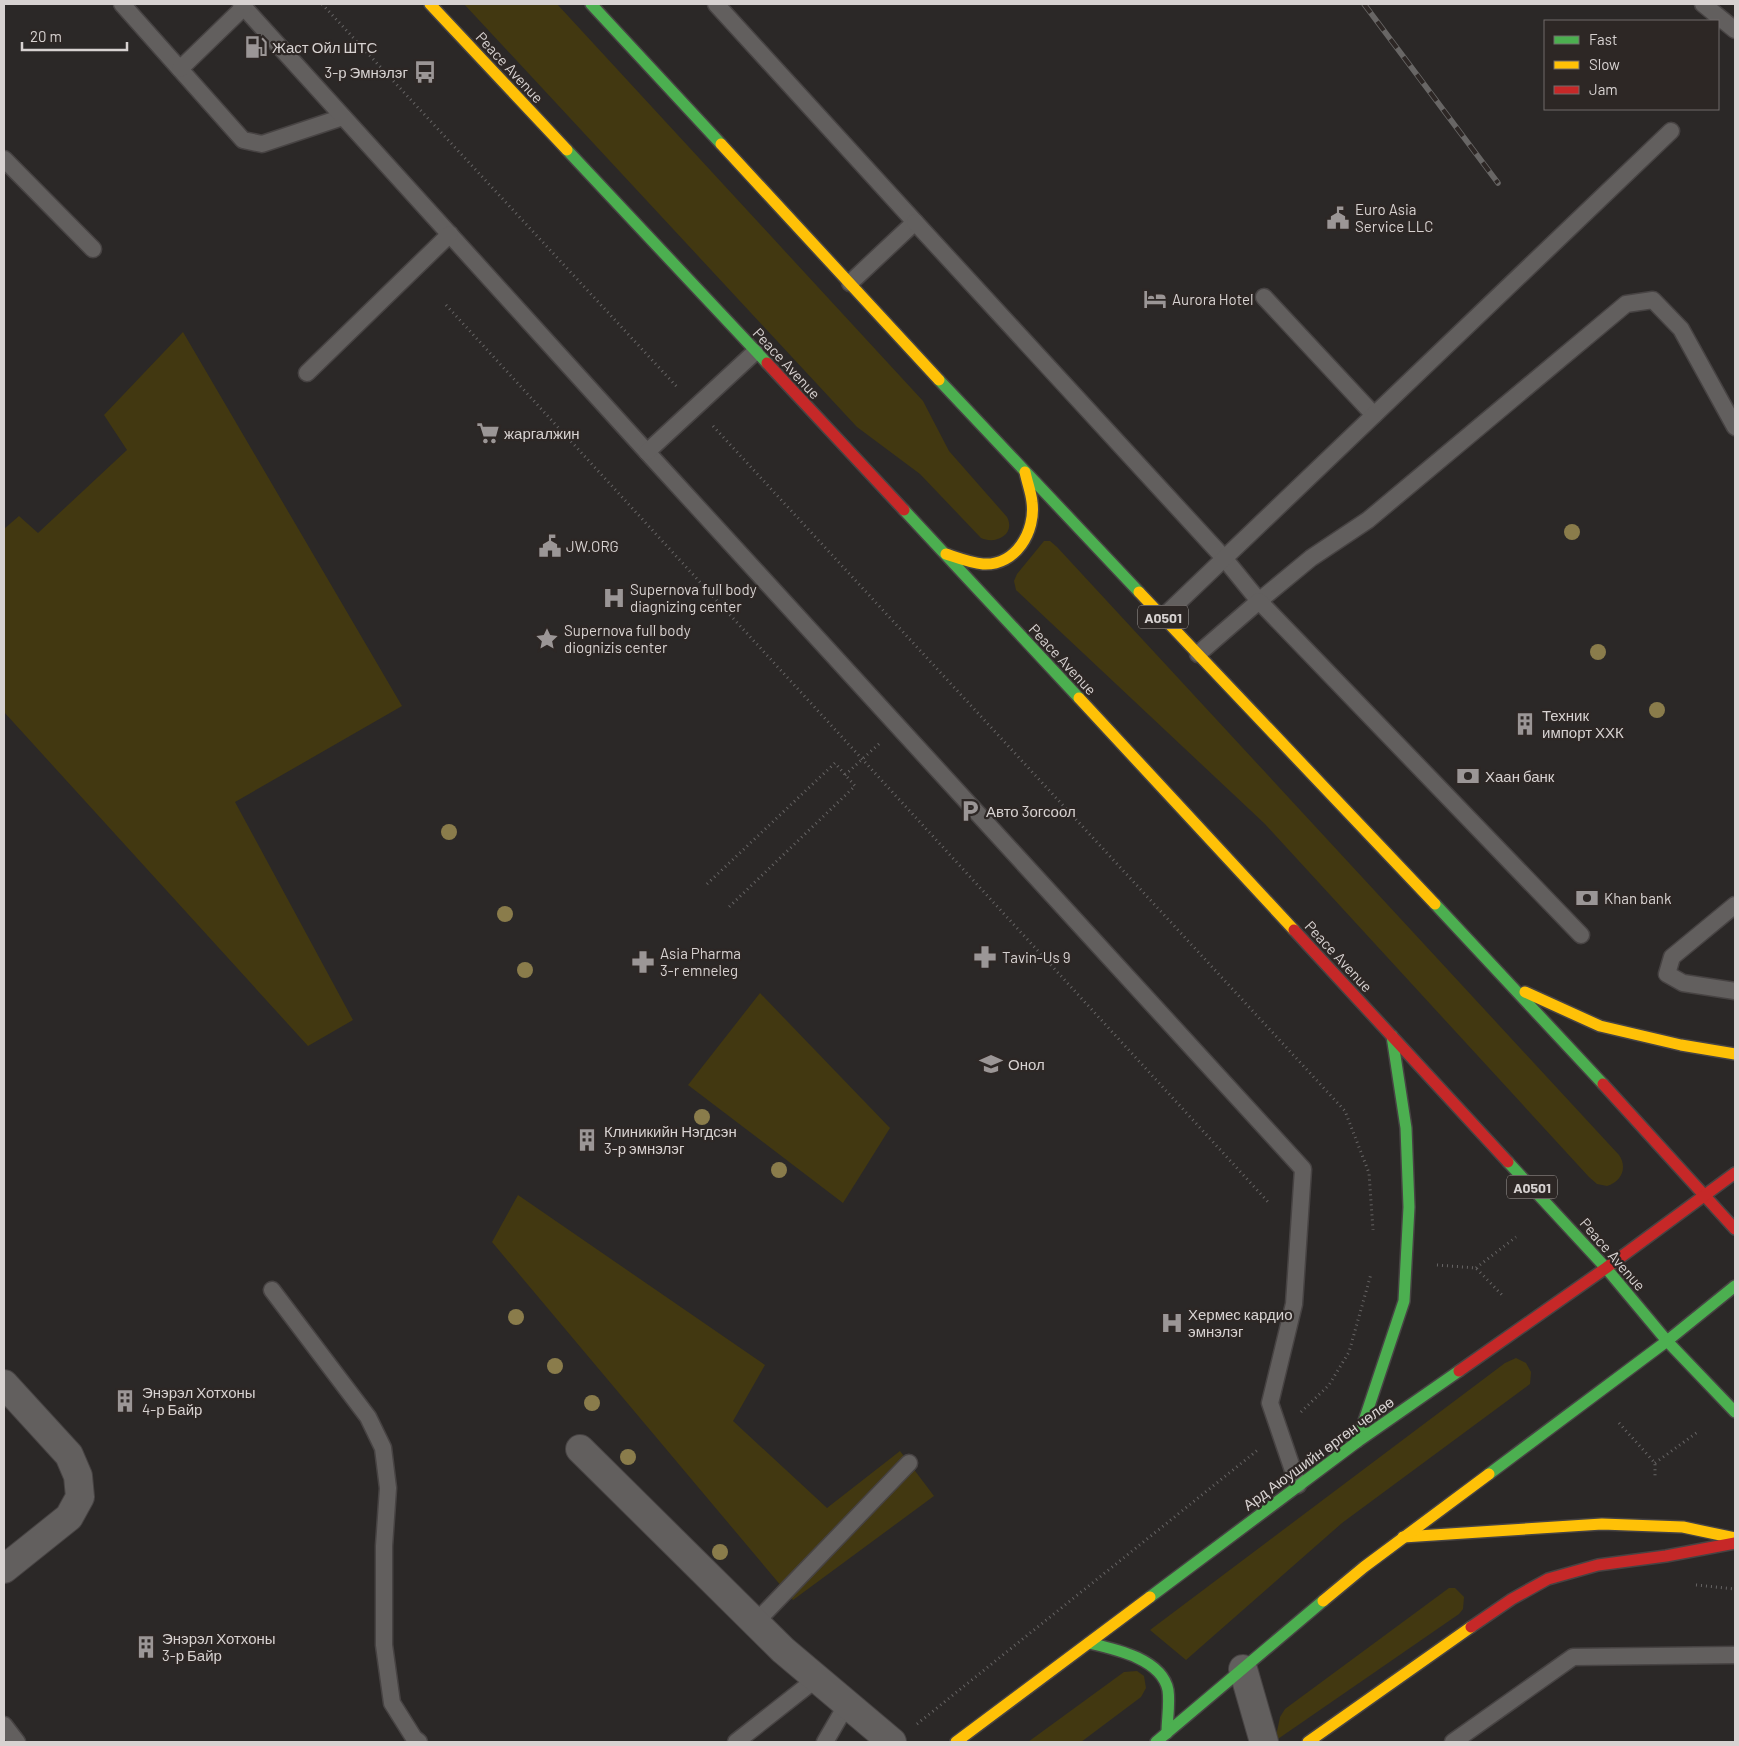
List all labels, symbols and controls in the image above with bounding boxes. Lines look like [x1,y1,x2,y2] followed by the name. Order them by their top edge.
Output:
[22,20,128,52] scale bar
[1544,20,1719,110] legend
[30,27,62,45] text: 20 m
[473,28,547,106] street label: Peace Avenue
[1589,30,1617,48] text: Fast
[243,34,269,60] fuel station icon: Жаст Ойл ШТС
[272,38,377,56] place label: Жаст Ойл ШТС
[1589,55,1620,73] text: Slow
[412,59,438,85] bus stop icon: 3-р Эмнэлэг
[325,63,409,81] place label: 3-р Эмнэлэг
[1589,80,1618,98] text: Jam
[1355,200,1433,235] place label: Euro Asia Service LLC
[1325,205,1351,231] public building icon: Euro Asia Service LLC
[1142,286,1168,312] hotel icon: Aurora Hotel
[1172,290,1253,308] place label: Aurora Hotel
[750,324,824,402] street label: Peace Avenue
[475,420,501,446] supermarket icon: жаргалжин
[504,424,580,442] place label: жаргалжин
[537,533,563,559] public building icon: JW.ORG
[566,537,619,555] place label: JW.ORG
[630,580,757,615] place label: Supernova full body diagnizing center
[601,585,627,611] hospital icon: Supernova full body diagnizing center
[1138,606,1188,628] road number: A0501
[1026,620,1100,698] street label: Peace Avenue
[564,621,691,656] place label: Supernova full body diognizis center
[534,626,560,652] place icon: Supernova full body diognizis center
[1542,706,1624,741] place label: Техник импорт ХХК
[1512,711,1538,737] building icon: Техник импорт ХХК
[1455,763,1481,789] bank icon: Хаан банк
[1485,767,1555,785] place label: Хаан банк
[957,798,983,824] parking icon: Авто 3огсоол
[986,802,1076,820] place label: Авто 3огсоол
[1574,885,1600,911] bank icon: Khan bank
[1604,889,1672,907] place label: Khan bank
[1302,917,1376,995] street label: Peace Avenue
[660,944,741,979] place label: Asia Pharma 3-r emneleg
[972,944,998,970] pharmacy icon: Tavin-Us 9
[1002,948,1070,966] place label: Tavin-Us 9
[630,949,656,975] pharmacy icon: Asia Pharma 3-r emneleg
[978,1051,1004,1077] school or university icon: Онол
[1008,1055,1045,1073] place label: Онол
[604,1122,737,1157] place label: Клиникийн Нэгдсэн 3-р эмнэлэг
[574,1127,600,1153] building icon: Клиникийн Нэгдсэн 3-р эмнэлэг
[1507,1176,1557,1198] road number: A0501
[1576,1214,1650,1294] street label: Peace Avenue
[1188,1305,1293,1340] place label: Хермес кардио эмнэлэг
[1159,1310,1185,1336] hospital icon: Хермес кардио эмнэлэг
[142,1383,256,1418] place label: Энэрэл Хотхоны 4-р Байр
[112,1388,138,1414] building icon: Энэрэл Хотхоны 4-р Байр
[1239,1392,1397,1514] street label: Ард Аюушийн өргөн чөлөө
[162,1629,276,1664] place label: Энэрэл Хотхоны 3-р Байр
[133,1634,159,1660] building icon: Энэрэл Хотхоны 3-р Байр

